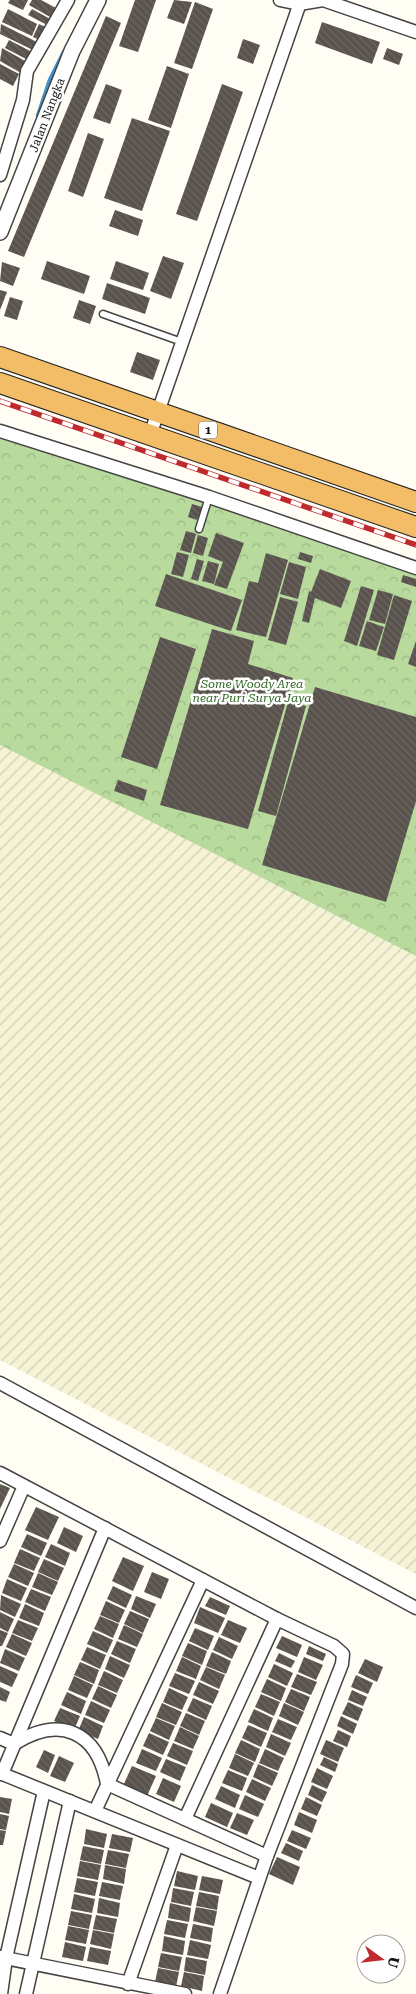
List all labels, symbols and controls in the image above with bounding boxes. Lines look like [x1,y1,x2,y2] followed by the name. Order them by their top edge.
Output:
[26,76,68,154] street label: Jalan Nangka
[199,422,217,438] road number: 1
[193,677,311,705] park label: Some Woody Area near Puri Surya Jaya
[356,1934,406,1984] north arrow
[384,1955,403,1970] text: U

